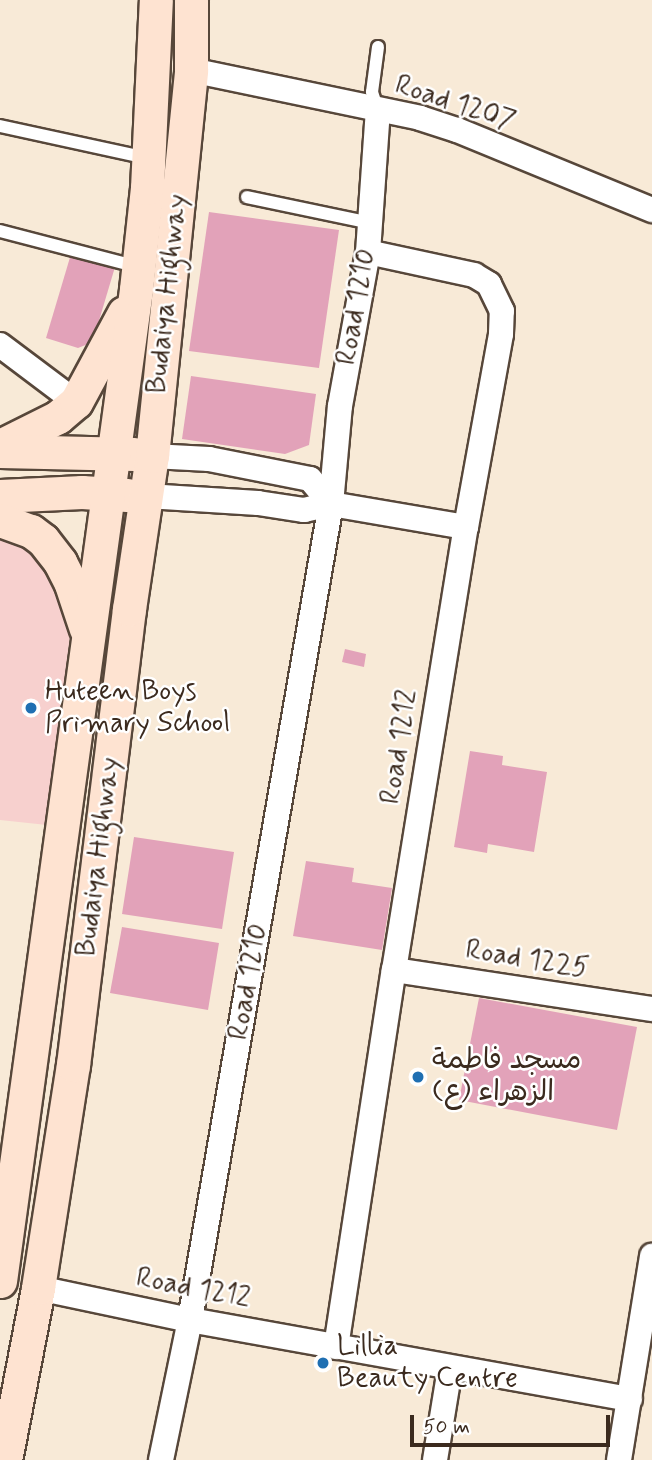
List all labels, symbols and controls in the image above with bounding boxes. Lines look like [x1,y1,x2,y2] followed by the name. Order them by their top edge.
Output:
[390,69,520,139] street label: Road 1207
[141,194,195,394] street label: Budaiya Highway
[330,246,384,368] street label: Road 1210
[45,675,230,741] place label: Huteen Boys Primary School
[374,687,426,807] street label: Road 1212
[23,700,39,716] marker: Huteen Boys Primary School
[70,757,128,957] street label: Budaiya Highway
[222,921,276,1043] street label: Road 1210
[463,934,591,986] street label: Road 1225
[432,1044,581,1110] place label: مسجد فاطمة الزهراء (ع)
[410,1069,426,1085] marker: مسجد فاطمة الزهراء (ع)
[133,1261,253,1317] street label: Road 1212
[337,1330,523,1396] place label: Lillia Beauty Centre
[315,1355,331,1371] marker: Lillia Beauty Centre
[414,1400,614,1444] scale bar
[423,1413,470,1441] text: 50 m

